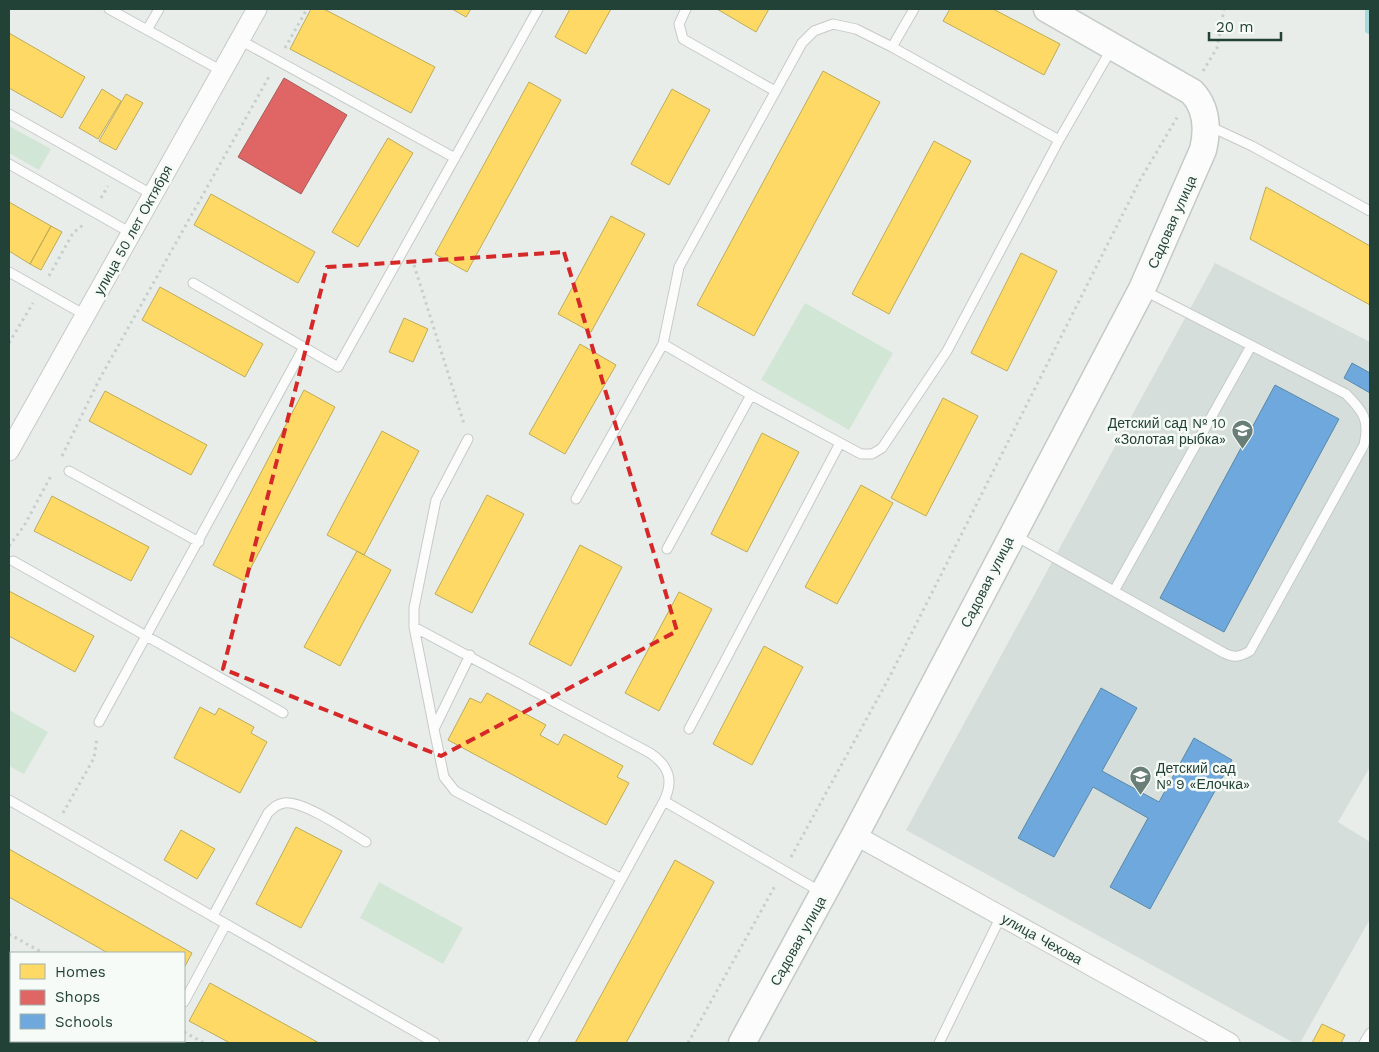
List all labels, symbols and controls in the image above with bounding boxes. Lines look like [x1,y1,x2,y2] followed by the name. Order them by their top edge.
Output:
[1209,10,1282,42] scale bar
[1216,18,1254,36] text: 20 m
[91,162,175,298] street label: улица 50 лет Октября
[1144,173,1200,271] street label: Садовая улица
[1108,415,1226,447] place label: Детский сад № 10 «Золотая рыбка»
[1230,419,1254,450] school or university icon: Детский сад № 10 «Золотая рыбка»
[957,534,1017,630] street label: Садовая улица
[1156,760,1250,792] place label: Детский сад № 9 «Елочка»
[1128,764,1152,795] school or university icon: Детский сад № 9 «Елочка»
[767,893,829,989] street label: Садовая улица
[999,910,1085,968] street label: улица Чехова
[10,952,185,1042] legend
[55,963,106,981] text: Homes
[55,988,100,1006] text: Shops
[55,1013,113,1031] text: Schools

